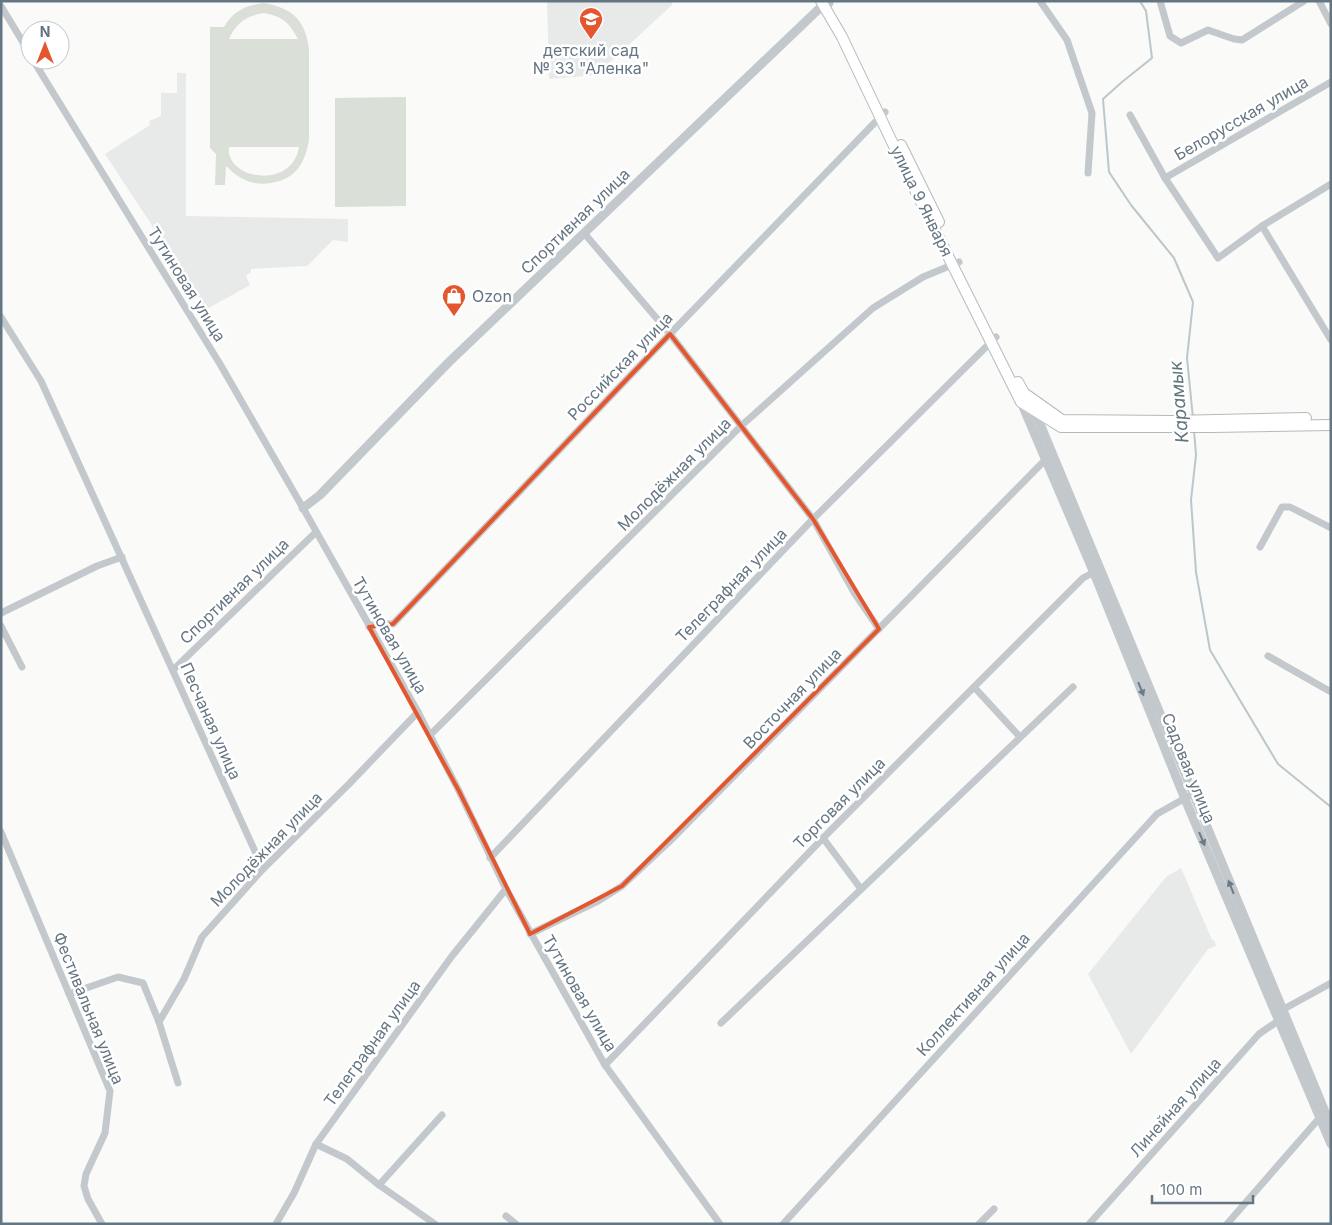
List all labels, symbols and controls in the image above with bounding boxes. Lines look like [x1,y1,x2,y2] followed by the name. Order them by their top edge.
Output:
[578,6,604,40] school or university icon: детский сад № 33 "Аленка"
[20,20,70,70] north arrow
[40,23,50,40] text: N
[533,40,649,78] place label: детский сад № 33 "Аленка"
[1170,71,1312,165] street label: Белорусская улица
[887,142,957,260] street label: улица 9 Января
[516,164,634,278] street label: Спортивная улица
[144,223,230,345] street label: Тутиновая улица
[441,283,467,317] shop icon: Ozon
[472,286,512,306] place label: Ozon
[563,308,677,424] street label: Российская улица
[1164,359,1193,444] water label: Карамык
[613,413,735,535] street label: Молодёжная улица
[671,524,791,646] street label: Телеграфная улица
[175,534,293,648] street label: Спортивная улица
[348,573,432,697] street label: Тутиновая улица
[739,643,845,753] street label: Восточная улица
[176,659,246,783] street label: Песчаная улица
[1137,682,1145,696] one-way arrow
[1158,710,1220,826] street label: Садовая улица
[789,753,889,853] street label: Торговая улица
[206,787,326,911] street label: Молодёжная улица
[1199,832,1207,846] one-way arrow
[1227,880,1235,894] one-way arrow
[912,928,1034,1060] street label: Коллективная улица
[49,929,129,1087] street label: Фестивальная улица
[538,931,622,1055] street label: Тутиновая улица
[319,976,425,1110] street label: Телеграфная улица
[1125,1053,1225,1161] street label: Линейная улица
[1152,1172,1253,1204] scale bar
[1160,1180,1202,1199] text: 100 m

